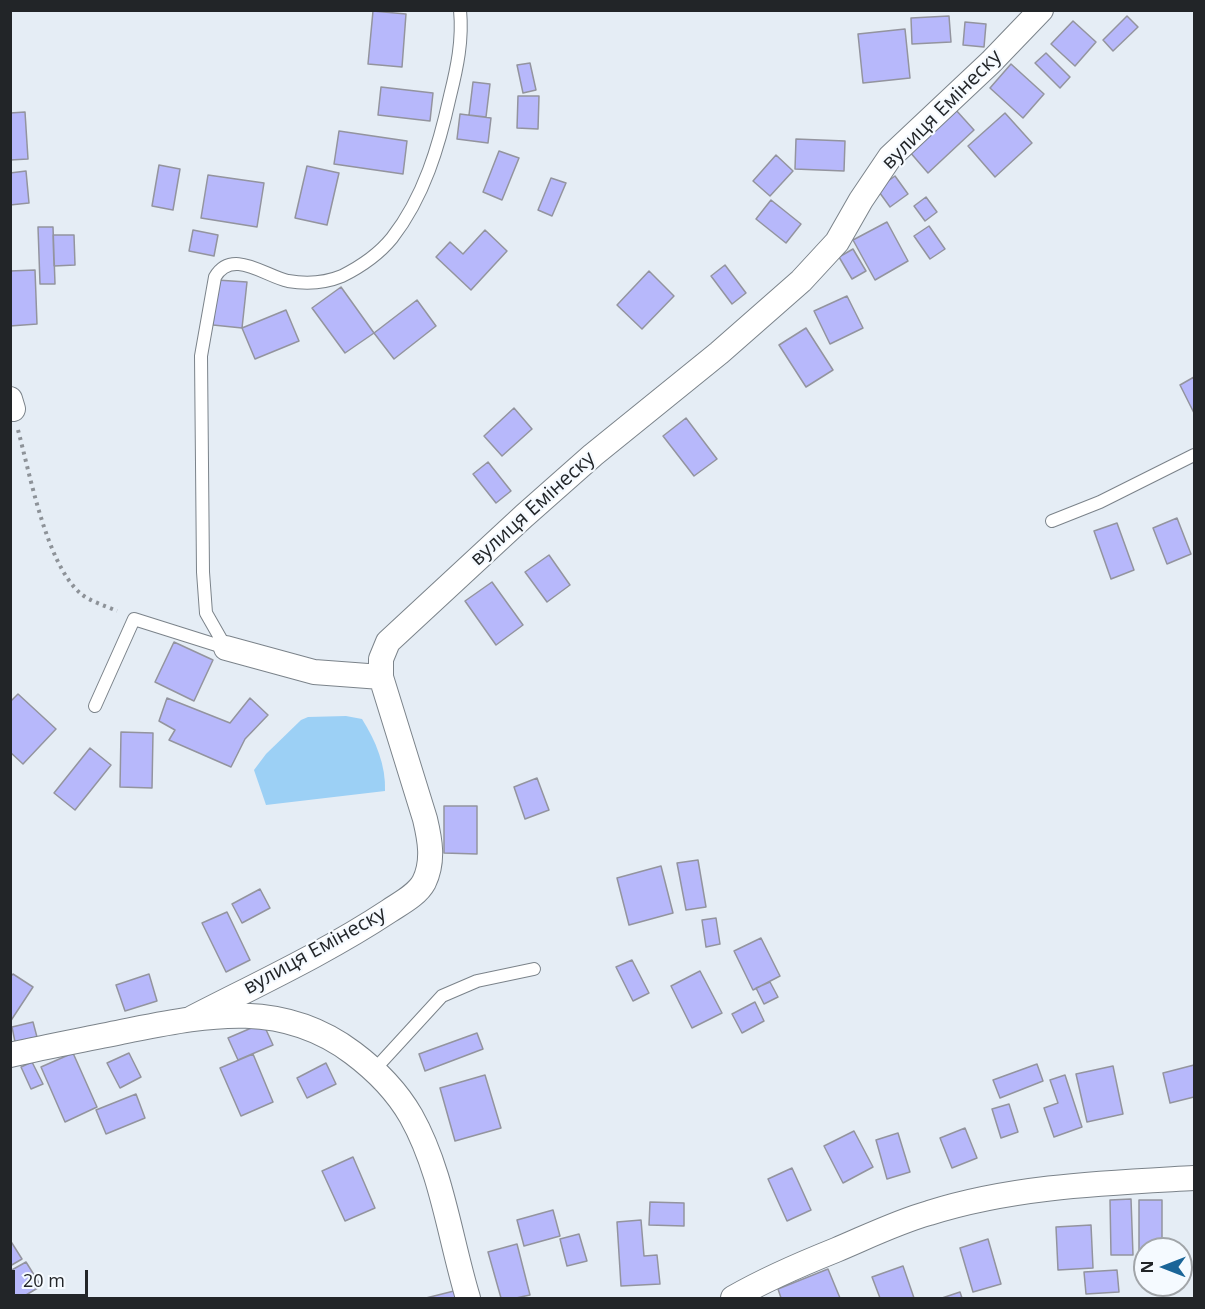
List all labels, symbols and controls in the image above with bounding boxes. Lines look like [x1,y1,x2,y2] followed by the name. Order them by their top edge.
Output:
[877,45,1007,175] street label: вулиця Емінеску
[466,447,600,571] street label: вулиця Емінеску
[240,902,390,1000] street label: вулиця Емінеску
[1133,1237,1193,1297] north arrow
[15,1258,92,1296] scale bar
[1136,1261,1158,1274] text: N
[23,1268,65,1292] text: 20 m

